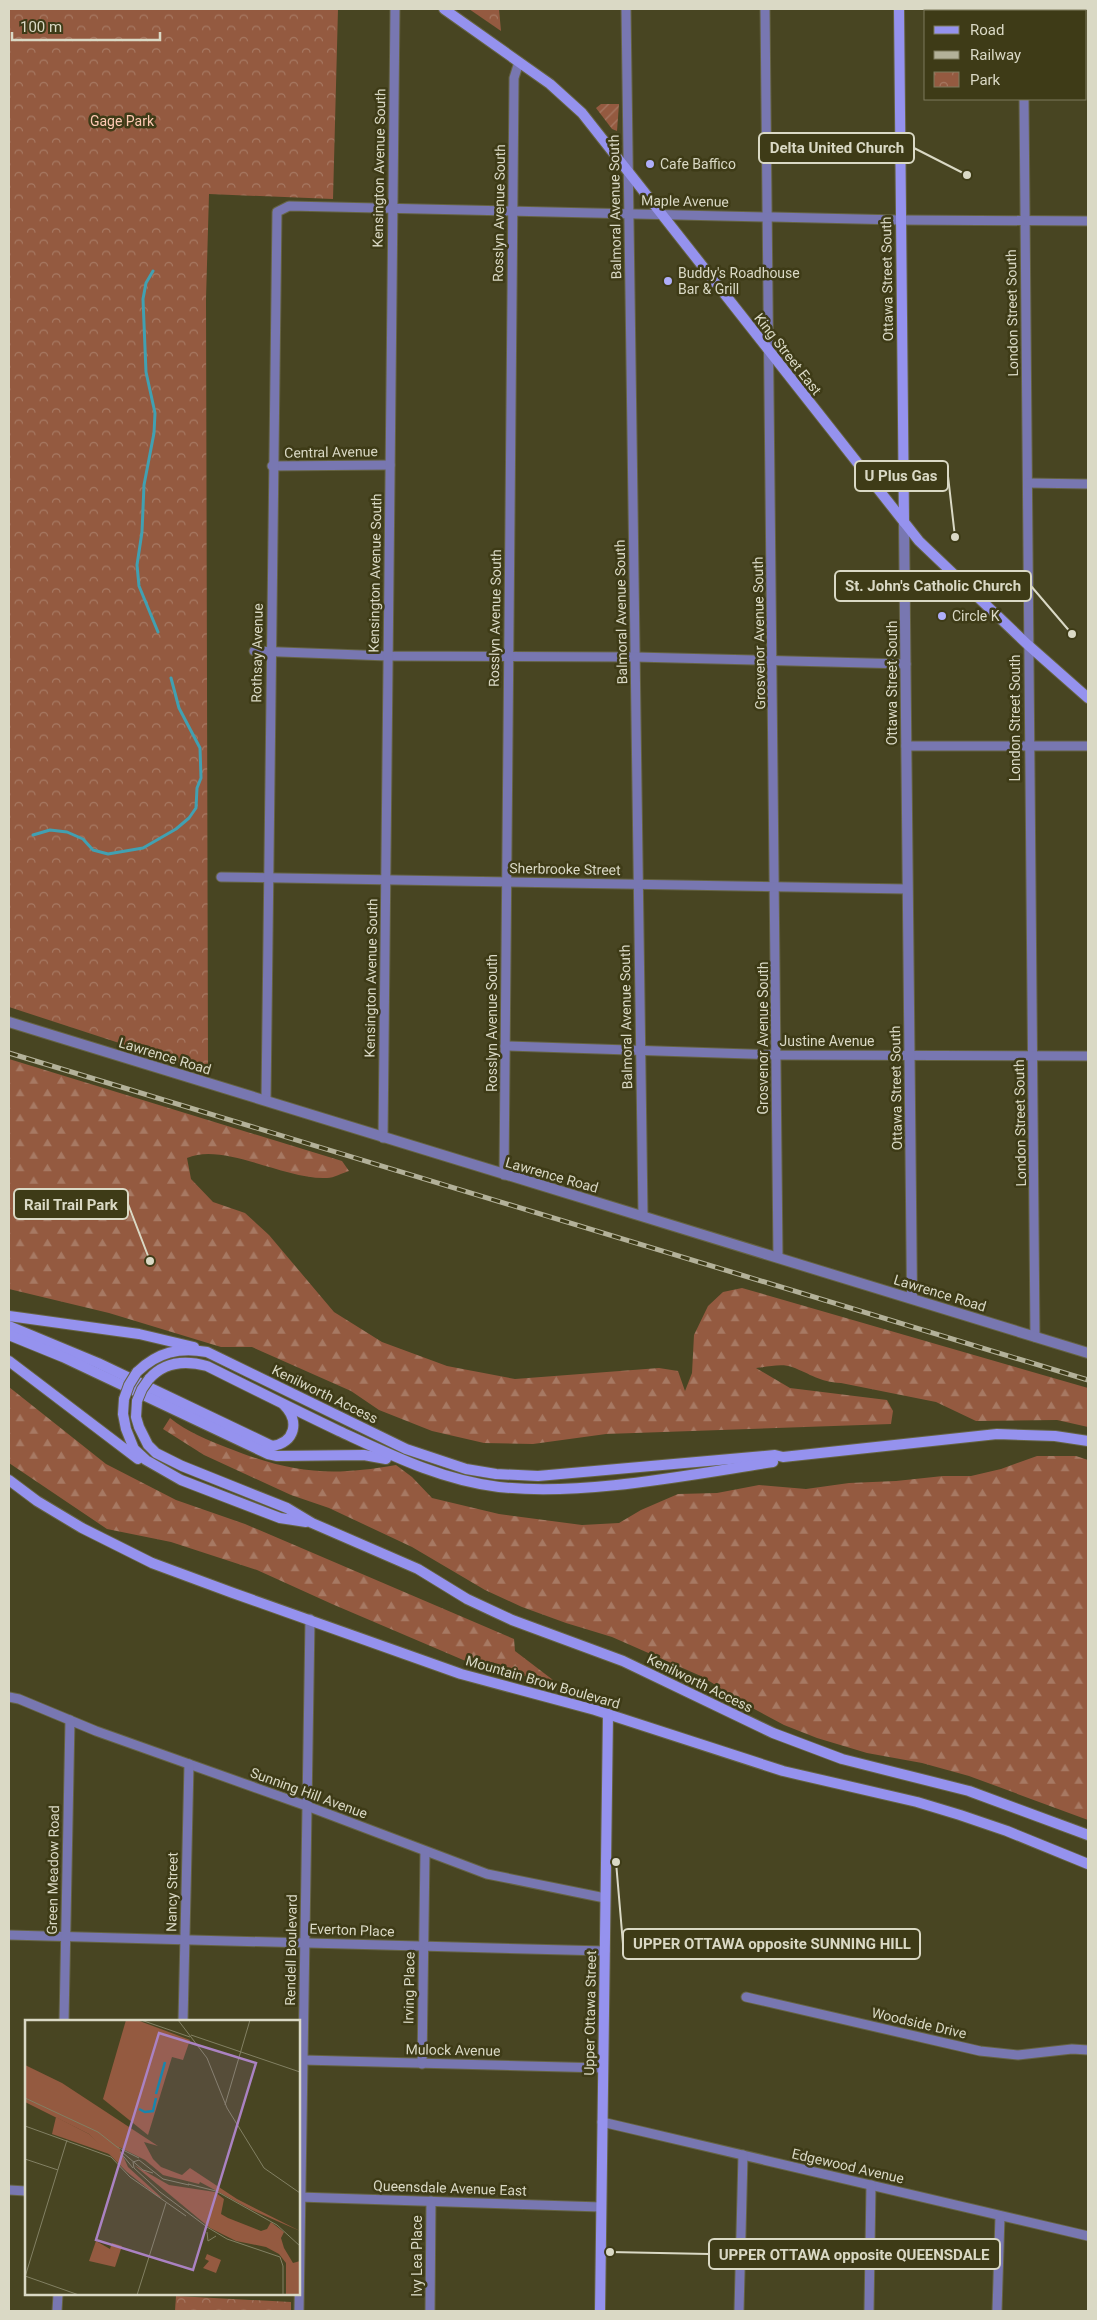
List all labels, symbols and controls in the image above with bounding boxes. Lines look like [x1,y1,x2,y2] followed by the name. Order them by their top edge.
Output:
[12,10,160,42] scale bar
[924,10,1087,100] legend
[20,18,62,36] text: 100 m
[970,21,1004,39] text: Road
[970,46,1021,64] text: Railway
[970,71,1001,89] text: Park
[370,88,388,248] street label: Kensington Avenue South
[90,113,155,129] park label: Gage Park
[759,133,914,163] callout: Delta United Church
[606,135,624,279] street label: Balmoral Avenue South
[770,139,904,157] text: Delta United Church
[490,144,508,282] street label: Rosslyn Avenue South
[660,156,736,172] place label: Cafe Baffico
[644,158,656,170] marker: Cafe Baffico
[641,192,729,210] street label: Maple Avenue
[878,217,896,341] street label: Ottawa Street South
[1003,249,1021,377] street label: London Street South
[678,265,800,297] place label: Buddy's Roadhouse Bar & Grill
[662,275,674,287] marker: Buddy's Roadhouse Bar & Grill
[751,310,825,398] street label: King Street East
[284,443,378,461] street label: Central Avenue
[855,461,948,491] callout: U Plus Gas
[864,467,938,485] text: U Plus Gas
[366,493,384,653] street label: Kensington Avenue South
[612,540,630,684] street label: Balmoral Avenue South
[486,549,504,687] street label: Rosslyn Avenue South
[750,556,768,710] street label: Grosvenor Avenue South
[835,571,1031,601] callout: St. John's Catholic Church
[845,577,1021,595] text: St. John's Catholic Church
[248,603,266,703] street label: Rothsay Avenue
[952,608,1000,624] place label: Circle K
[936,610,948,622] marker: Circle K
[884,621,900,745] street label: Ottawa Street South
[1007,654,1023,782] street label: London Street South
[509,860,621,878] street label: Sherbrooke Street
[362,898,380,1058] street label: Kensington Avenue South
[617,945,635,1089] street label: Balmoral Avenue South
[484,954,500,1092] street label: Rosslyn Avenue South
[755,962,771,1114] street label: Grosvenor Avenue South
[887,1026,905,1150] street label: Ottawa Street South
[779,1033,875,1049] street label: Justine Avenue
[117,1034,213,1078] street label: Lawrence Road
[1011,1059,1029,1187] street label: London Street South
[504,1154,600,1196] street label: Lawrence Road
[14,1189,128,1219] callout: Rail Trail Park
[24,1196,119,1214] text: Rail Trail Park
[892,1271,988,1315] street label: Lawrence Road
[270,1361,380,1427] street label: Kenilworth Access
[645,1650,755,1716] street label: Kenilworth Access
[464,1652,622,1712] street label: Mountain Brow Boulevard
[248,1764,370,1822] street label: Sunning Hill Avenue
[44,1805,62,1935] street label: Green Meadow Road
[163,1852,181,1932] street label: Nancy Street
[282,1894,300,2006] street label: Rendell Boulevard
[309,1921,395,1939] street label: Everton Place
[623,1929,920,1959] callout: UPPER OTTAWA opposite SUNNING HILL
[633,1935,911,1953] text: UPPER OTTAWA opposite SUNNING HILL
[581,1950,599,2076] street label: Upper Ottawa Street
[400,1952,418,2024] street label: Irving Place
[870,2004,968,2042] street label: Woodside Drive
[25,2020,300,2295] inset map
[405,2041,501,2059] street label: Mulock Avenue
[790,2145,906,2187] street label: Edgewood Avenue
[373,2177,527,2199] street label: Queensdale Avenue East
[409,2215,425,2297] street label: Ivy Lea Place
[709,2239,1000,2269] callout: UPPER OTTAWA opposite QUEENSDALE
[719,2246,990,2264] text: UPPER OTTAWA opposite QUEENSDALE

